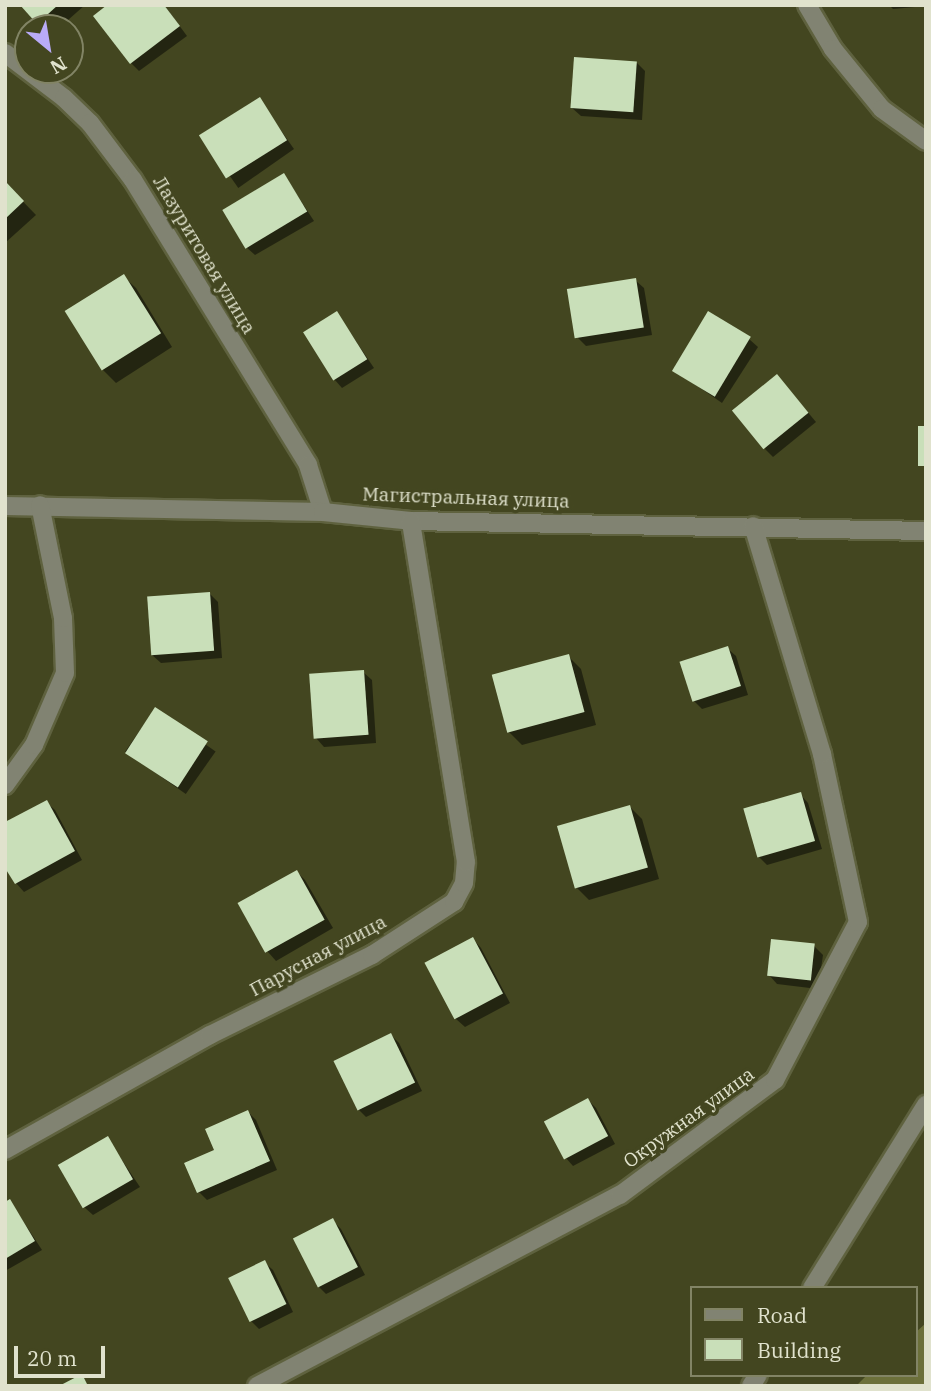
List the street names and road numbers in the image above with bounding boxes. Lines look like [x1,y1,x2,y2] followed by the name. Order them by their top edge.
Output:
[148,172,260,338] street label: Лазуритовая улица
[362,483,570,513] street label: Магистральная улица
[246,910,390,1002] street label: Парусная улица
[619,1063,759,1173] street label: Окружная улица

